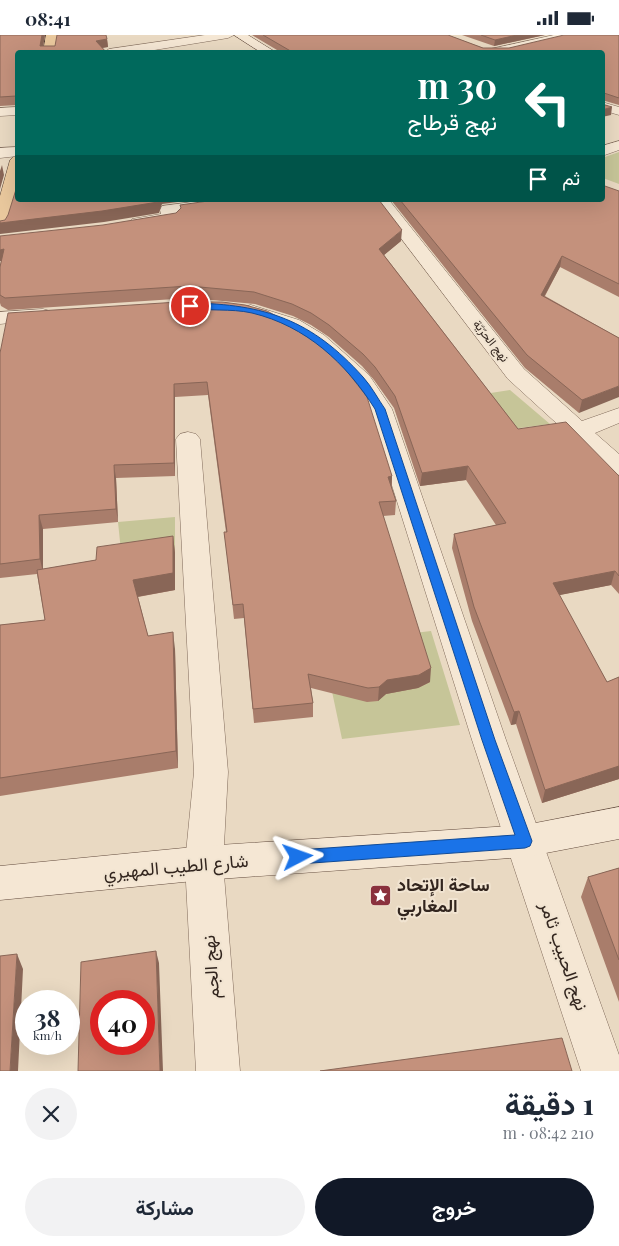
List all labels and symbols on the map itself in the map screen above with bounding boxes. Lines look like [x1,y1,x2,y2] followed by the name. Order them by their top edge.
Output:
[169,285,211,327] pin
[469,316,513,366] street label: نهج الحرّيّة
[271,830,323,882] position arrow
[102,848,250,888] street label: شارع الطيب المهيري
[397,872,490,921] place label: ساحة الإتحاد المغاربي
[369,883,393,907] place icon: ساحة الإتحاد المغاربي
[534,897,595,1014] street label: نهج الحبيب ثامر
[196,934,225,1000] street label: نهج الجم
[90,990,155,1055] speed limit sign: 40

